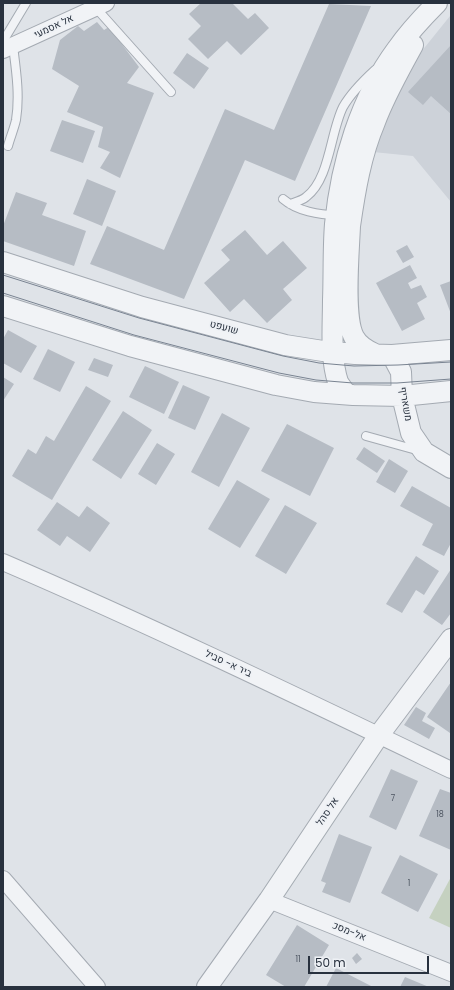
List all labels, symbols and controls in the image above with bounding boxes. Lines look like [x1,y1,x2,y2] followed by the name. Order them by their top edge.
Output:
[32,13,76,41] street label: אל אסמעי
[208,318,240,338] street label: שועפט
[396,386,414,422] street label: משאריף
[203,648,253,680] street label: ביר א- סביל
[391,794,395,804] house number: 7
[314,796,342,828] street label: אל סהל
[436,810,444,820] house number: 18
[408,879,410,889] house number: 1
[330,920,368,944] street label: אל-מסכ
[310,948,431,974] scale bar
[315,954,346,971] text: 50 m
[295,955,301,965] house number: 11

